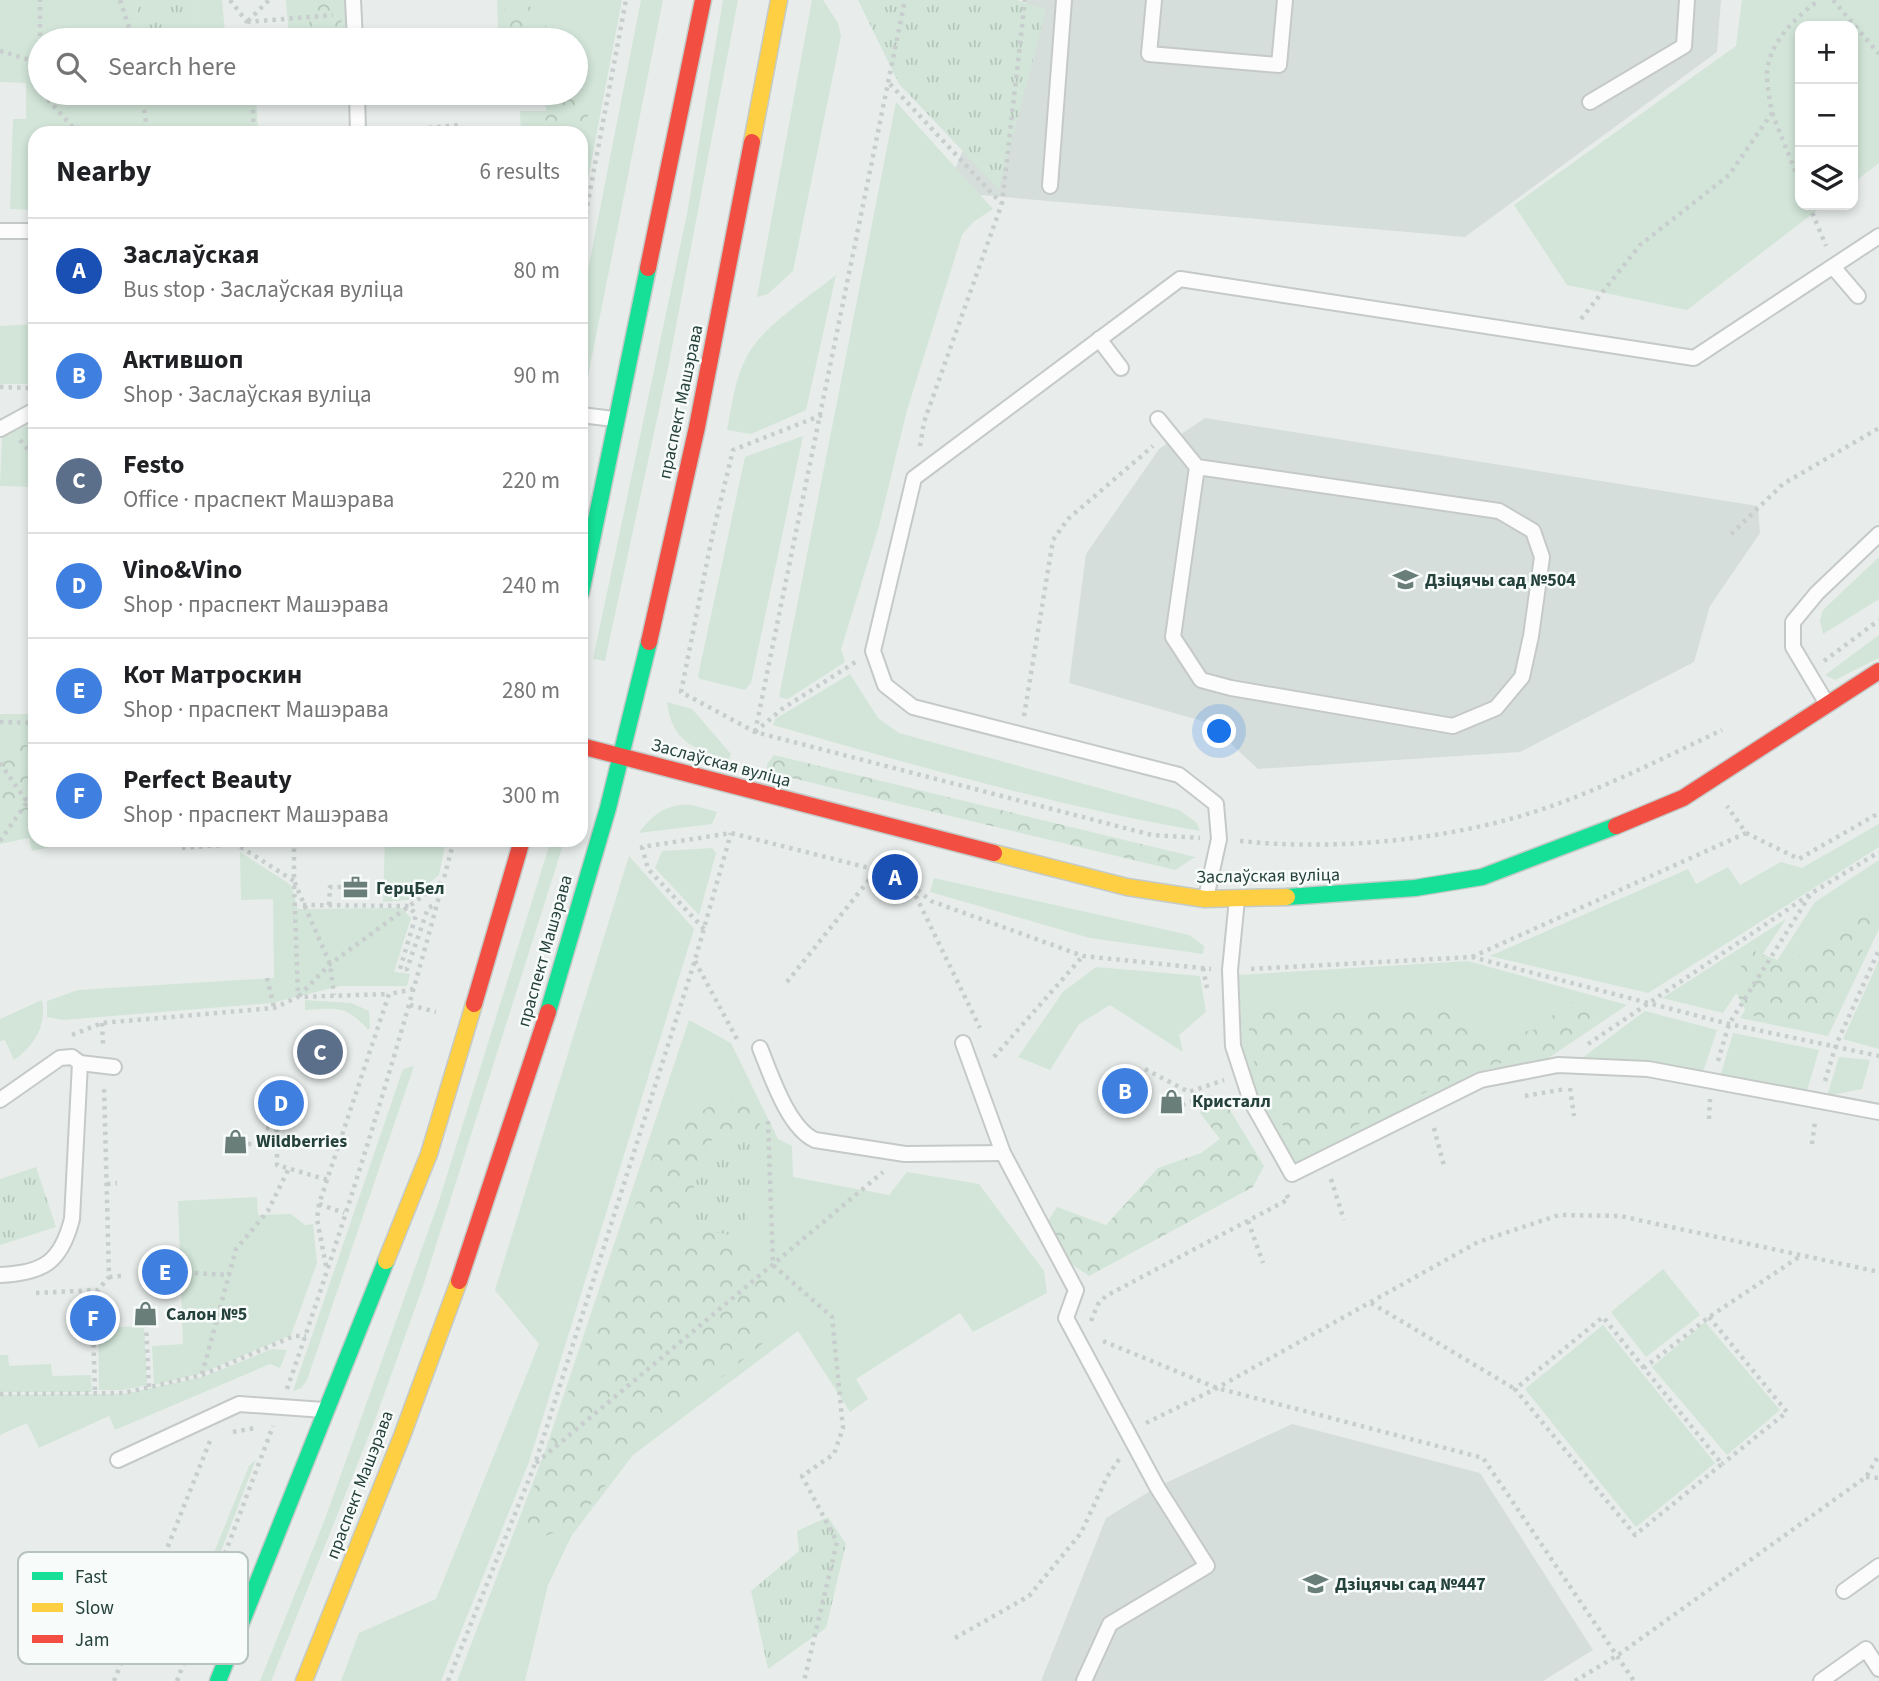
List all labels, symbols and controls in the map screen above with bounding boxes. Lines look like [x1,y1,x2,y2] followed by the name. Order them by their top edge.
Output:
[1795,21,1858,210] map controls
[1795,21,1858,84] button: +
[28,28,588,105] search box
[52,48,90,86] icon: search
[108,48,236,85] text: Search here
[1795,84,1858,147] button: −
[1795,147,1858,210] button: layers
[56,150,151,193] text: Nearby
[480,155,560,188] text: 6 results
[123,236,259,273] text: Заслаўская
[72,254,86,287] text: A
[513,254,560,287] text: 80 m
[123,273,404,306] text: Bus stop · Заслаўская вуліца
[652,323,710,481] street label: праспект Машэрава
[123,341,243,378] text: Актившоп
[72,359,86,392] text: B
[513,359,560,392] text: 90 m
[123,378,372,411] text: Shop · Заслаўская вуліца
[123,446,185,483] text: Festo
[72,464,86,497] text: C
[502,464,560,497] text: 220 m
[123,483,394,516] text: Office · праспект Машэрава
[123,551,242,588] text: Vino&Vino
[1391,566,1419,594] school or university icon: Дзіцячы сад №504
[1425,568,1576,593] place label: Дзіцячы сад №504
[72,569,86,602] text: D
[502,569,560,602] text: 240 m
[123,588,389,621] text: Shop · праспект Машэрава
[123,656,302,693] text: Кот Матроскин
[73,674,85,707] text: E
[502,674,560,707] text: 280 m
[123,693,389,726] text: Shop · праспект Машэрава
[1202,714,1236,748] your location
[648,732,794,794] street label: Заслаўская вуліца
[123,761,292,798] text: Perfect Beauty
[73,779,85,812] text: F
[502,779,560,812] text: 300 m
[123,798,389,831] text: Shop · праспект Машэрава
[872,851,918,903] pin: A
[1196,862,1340,890] street label: Заслаўская вуліца
[511,872,579,1030] street label: праспект Машэрава
[342,874,370,902] office icon: ГерцБел
[376,876,445,901] place label: ГерцБел
[297,1026,343,1078] pin: C
[1102,1065,1148,1117] pin: B
[258,1077,304,1129] pin: D
[1158,1087,1186,1115] shop icon: Кристалл
[1192,1089,1271,1114] place label: Кристалл
[222,1127,250,1155] shop icon: Wildberries
[256,1129,347,1154] place label: Wildberries
[142,1246,188,1298] pin: E
[70,1292,116,1344] pin: F
[132,1300,160,1328] shop icon: Салон №5
[166,1302,247,1327] place label: Салон №5
[320,1407,400,1563] street label: праспект Машэрава
[18,1552,248,1664] legend
[75,1564,108,1591] text: Fast
[1301,1570,1329,1598] school or university icon: Дзіцячы сад №447
[1335,1572,1486,1597] place label: Дзіцячы сад №447
[75,1595,114,1622] text: Slow
[75,1627,109,1654] text: Jam

